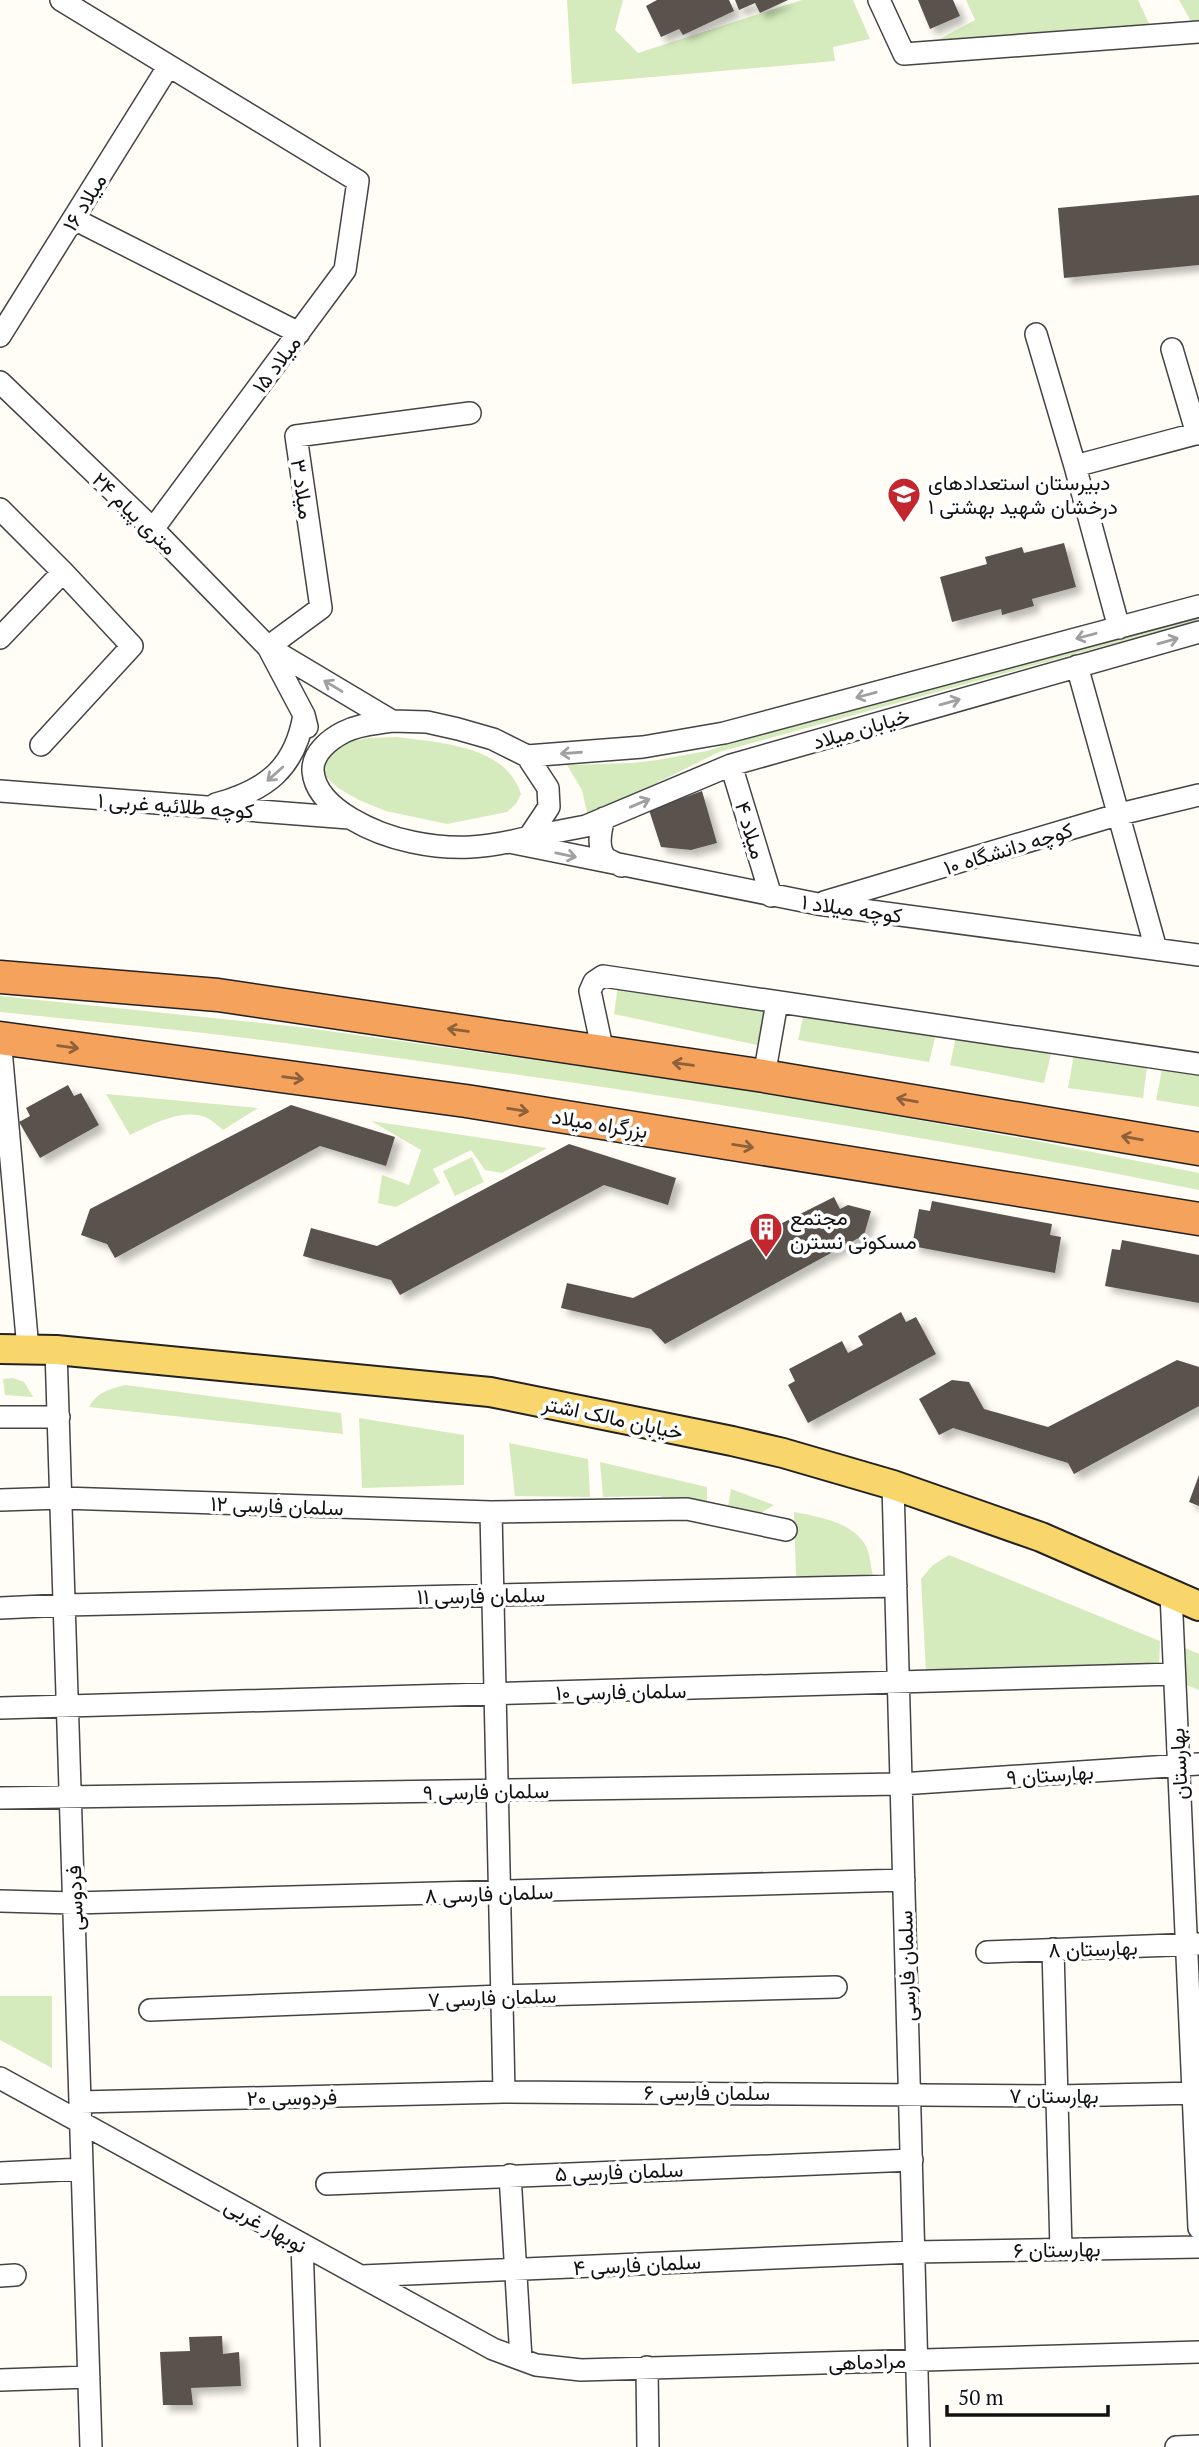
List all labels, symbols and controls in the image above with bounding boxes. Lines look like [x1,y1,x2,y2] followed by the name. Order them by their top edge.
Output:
[55,168,113,236] street label: میلاد ۱۶
[245,330,307,398] street label: میلاد ۱۵
[285,457,321,521] street label: میلاد ۳
[86,466,183,561] street label: ۲۴ متری پیام
[928,468,1118,520] place label: دبیرستان استعدادهای درخشان شهید بهشتی ۱
[885,475,923,524] school or university icon: دبیرستان استعدادهای درخشان شهید بهشتی ۱
[1075,631,1097,644] one-way arrow
[1157,633,1179,646] one-way arrow
[324,679,344,693] one-way arrow
[855,689,878,702] one-way arrow
[938,695,960,708] one-way arrow
[809,701,913,755] street label: خیابان میلاد
[560,746,583,759] one-way arrow
[266,766,284,782] one-way arrow
[97,786,255,825] street label: کوچه طلائیه غربی ۱
[629,796,651,809] one-way arrow
[729,798,773,862] street label: میلاد ۴
[940,815,1076,882] street label: کوچه دانشگاه ۱۰
[554,848,577,862] one-way arrow
[800,887,904,930] street label: کوچه میلاد ۱
[447,1024,470,1037] one-way arrow
[56,1041,78,1054] one-way arrow
[672,1057,695,1070] one-way arrow
[281,1071,304,1084] one-way arrow
[896,1093,919,1106] one-way arrow
[550,1102,650,1144] street label: بزرگراه میلاد
[506,1104,529,1117] one-way arrow
[1121,1131,1144,1144] one-way arrow
[731,1140,754,1153] one-way arrow
[790,1203,917,1255] place label: مجتمع مسکونی نسترن
[747,1210,785,1259] building icon: مجتمع مسکونی نسترن
[539,1388,686,1446] street label: خیابان مالک اشتر
[210,1489,344,1521] street label: سلمان فارسی ۱۲
[417,1580,545,1610] street label: سلمان فارسی ۱۱
[555,1676,687,1706] street label: سلمان فارسی ۱۰
[1162,1727,1194,1801] street label: بهارستان
[1006,1757,1094,1791] street label: بهارستان ۹
[423,1776,549,1806] street label: سلمان فارسی ۹
[59,1865,89,1931] street label: فردوسی
[424,1877,554,1909] street label: سلمان فارسی ۸
[890,1910,922,2022] street label: سلمان فارسی
[1048,1932,1138,1964] street label: بهارستان ۸
[427,1981,557,2013] street label: سلمان فارسی ۷
[644,2078,770,2106] street label: سلمان فارسی ۶
[1009,2081,1099,2109] street label: بهارستان ۷
[246,2082,338,2112] street label: فردوسی ۲۰
[554,2155,684,2187] street label: سلمان فارسی ۵
[220,2191,312,2259] street label: نوبهار غربی
[1013,2234,1101,2264] street label: بهارستان ۶
[572,2247,702,2281] street label: سلمان فارسی ۴
[828,2346,906,2376] street label: مرادماهی
[947,2374,1108,2418] scale bar
[958,2383,1004,2411] text: 50 m

